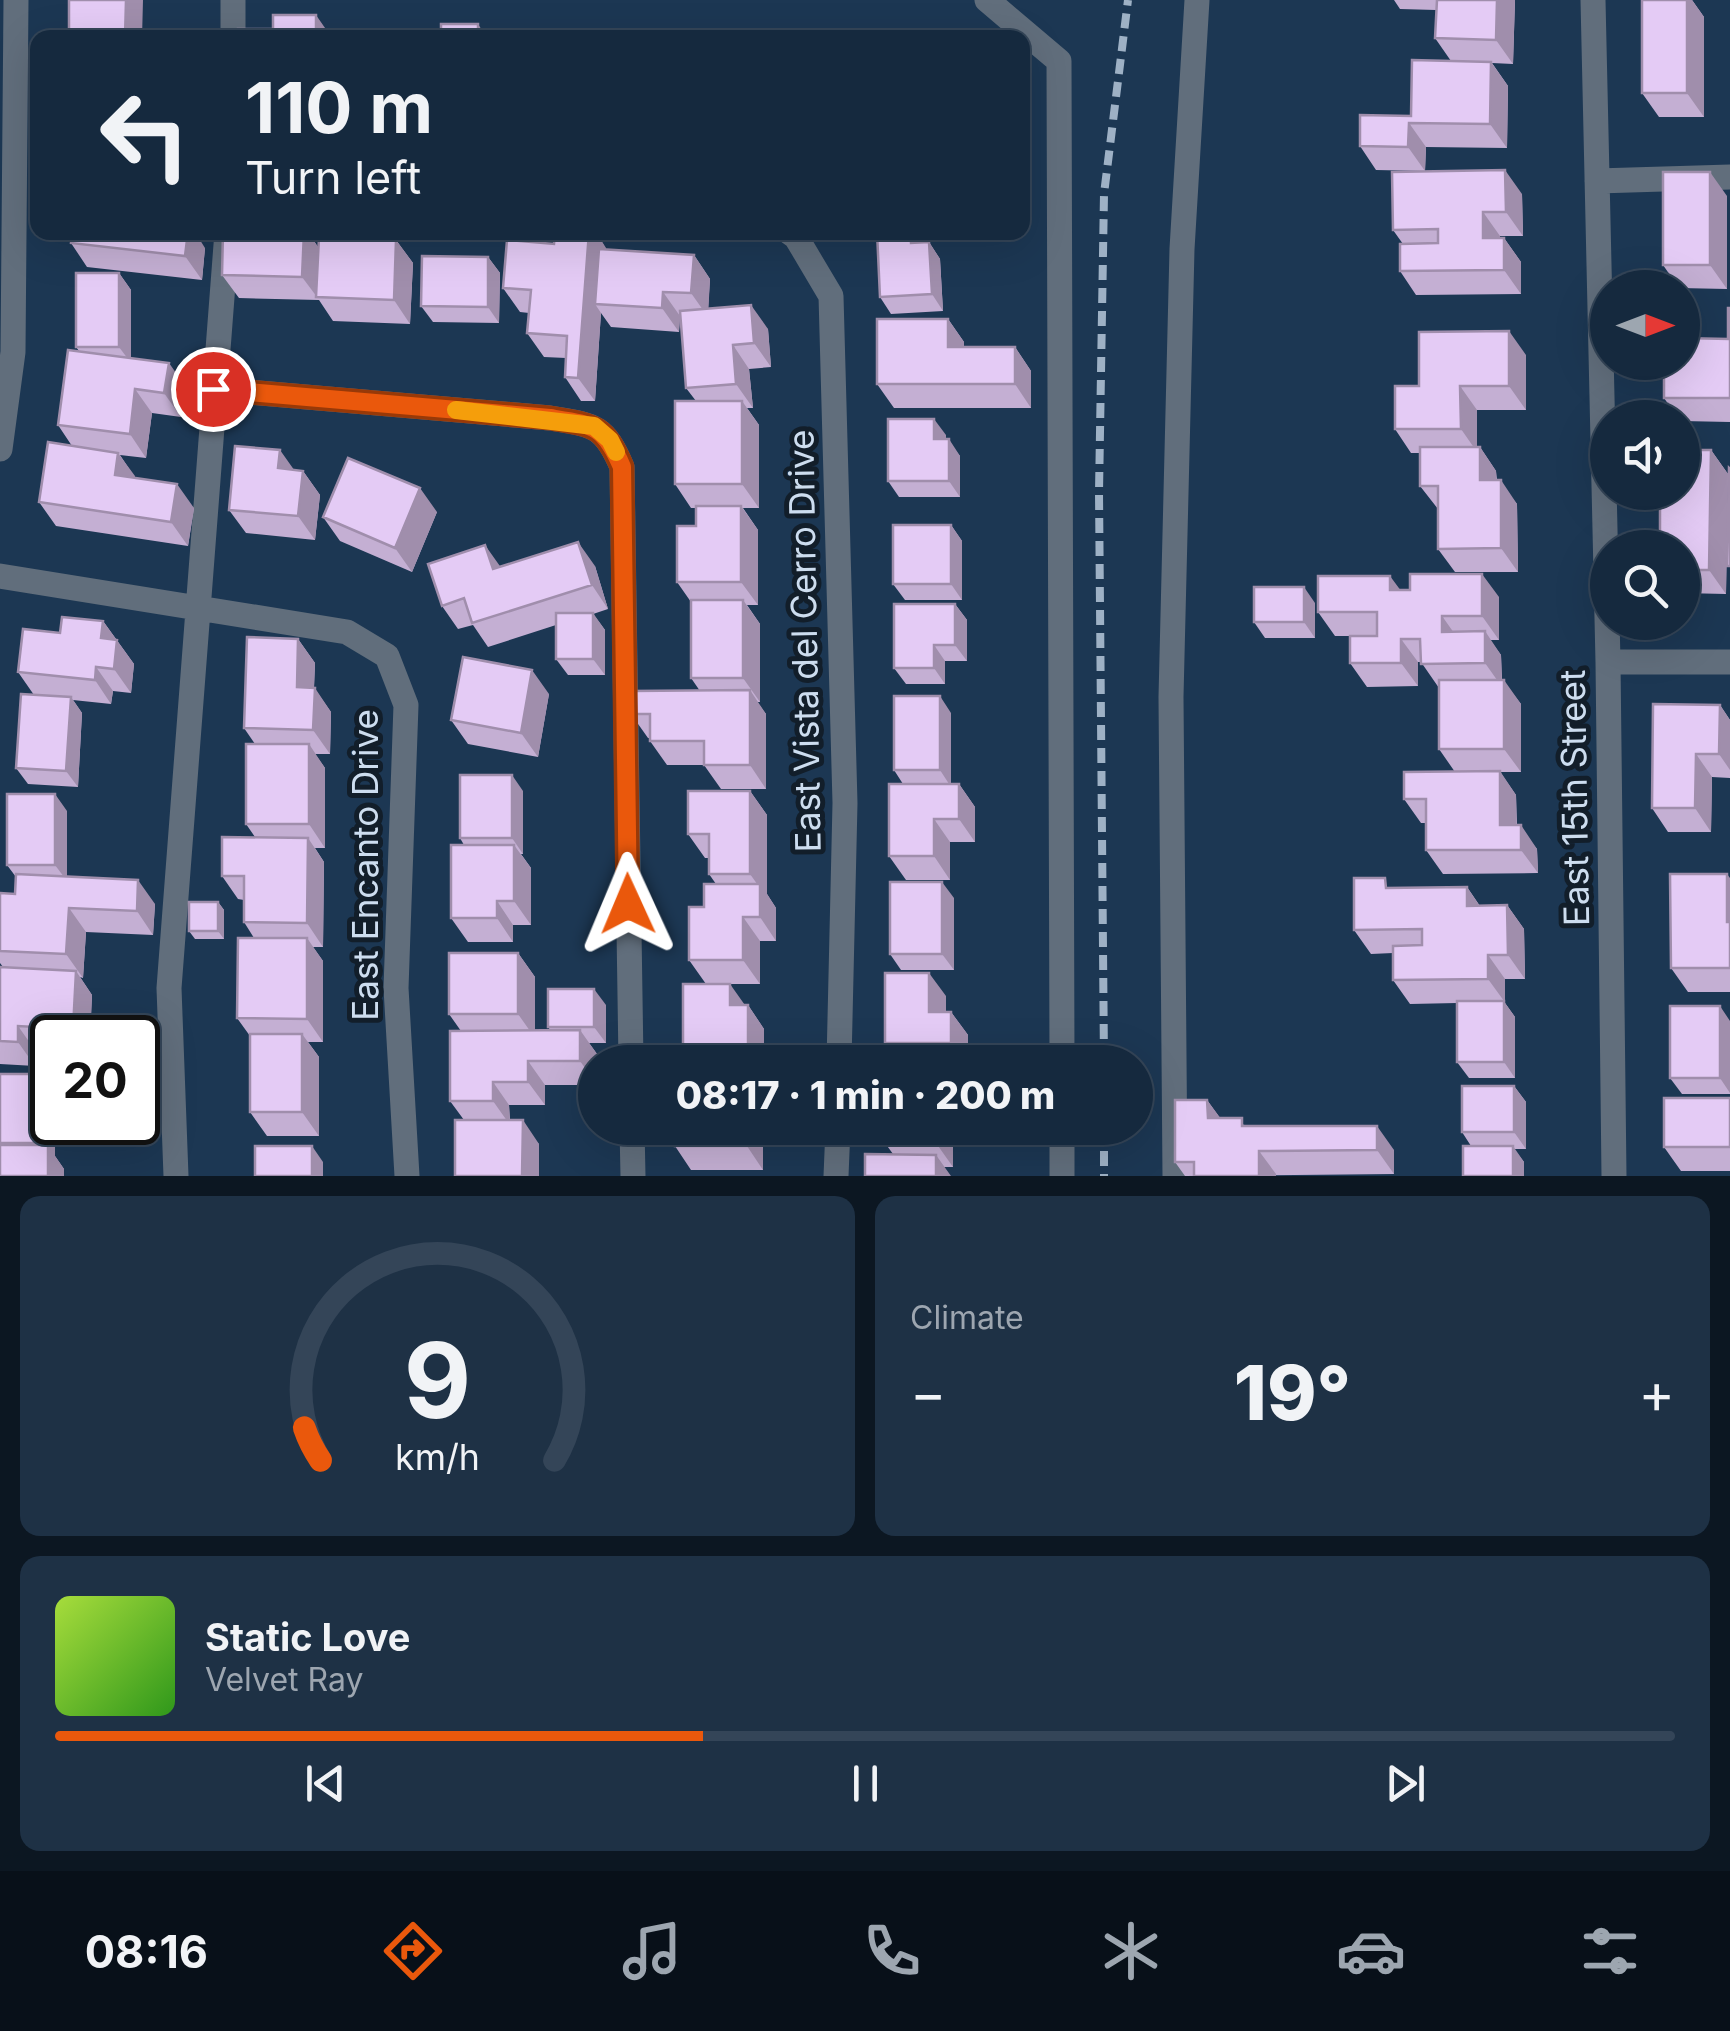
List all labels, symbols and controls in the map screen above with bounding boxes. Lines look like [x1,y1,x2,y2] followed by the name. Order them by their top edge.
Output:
[245,65,433,150] text: 110 m
[80,70,210,200] icon: left
[245,150,421,205] text: Turn left
[1590,270,1700,380] north arrow
[1590,270,1700,640] map controls
[171,347,256,432] pin
[186,362,241,417] icon: arrive
[1590,400,1700,510] button: sound
[779,429,829,853] street label: East Vista del Cerro Drive
[1590,530,1700,640] button: search
[1551,669,1597,927] street label: East 15th Street
[344,709,386,1021] street label: East Encanto Drive
[576,852,680,956] position arrow
[30,1015,160,1145] speed limit sign: 20
[676,1072,1055,1118] text: 08:17 · 1 min · 200 m
[910,1298,1024,1337] text: Climate
[404,1317,471,1443] text: 9
[1234,1347,1351,1438] text: 19°
[910,1360,946,1426] text: −
[1639,1360,1675,1426] text: +
[395,1435,480,1479] text: km/h
[205,1614,410,1660] text: Static Love
[205,1660,363,1699] text: Velvet Ray
[298,1756,353,1811] icon: previous
[838,1756,893,1811] icon: pause
[1378,1756,1433,1811] icon: next
[378,1916,448,1986] icon: directions
[617,1916,687,1986] icon: music
[857,1916,927,1986] icon: phone
[1096,1916,1166,1986] icon: climate
[1336,1916,1406,1986] icon: car
[1575,1916,1645,1986] icon: filters
[85,1924,208,1979] text: 08:16

